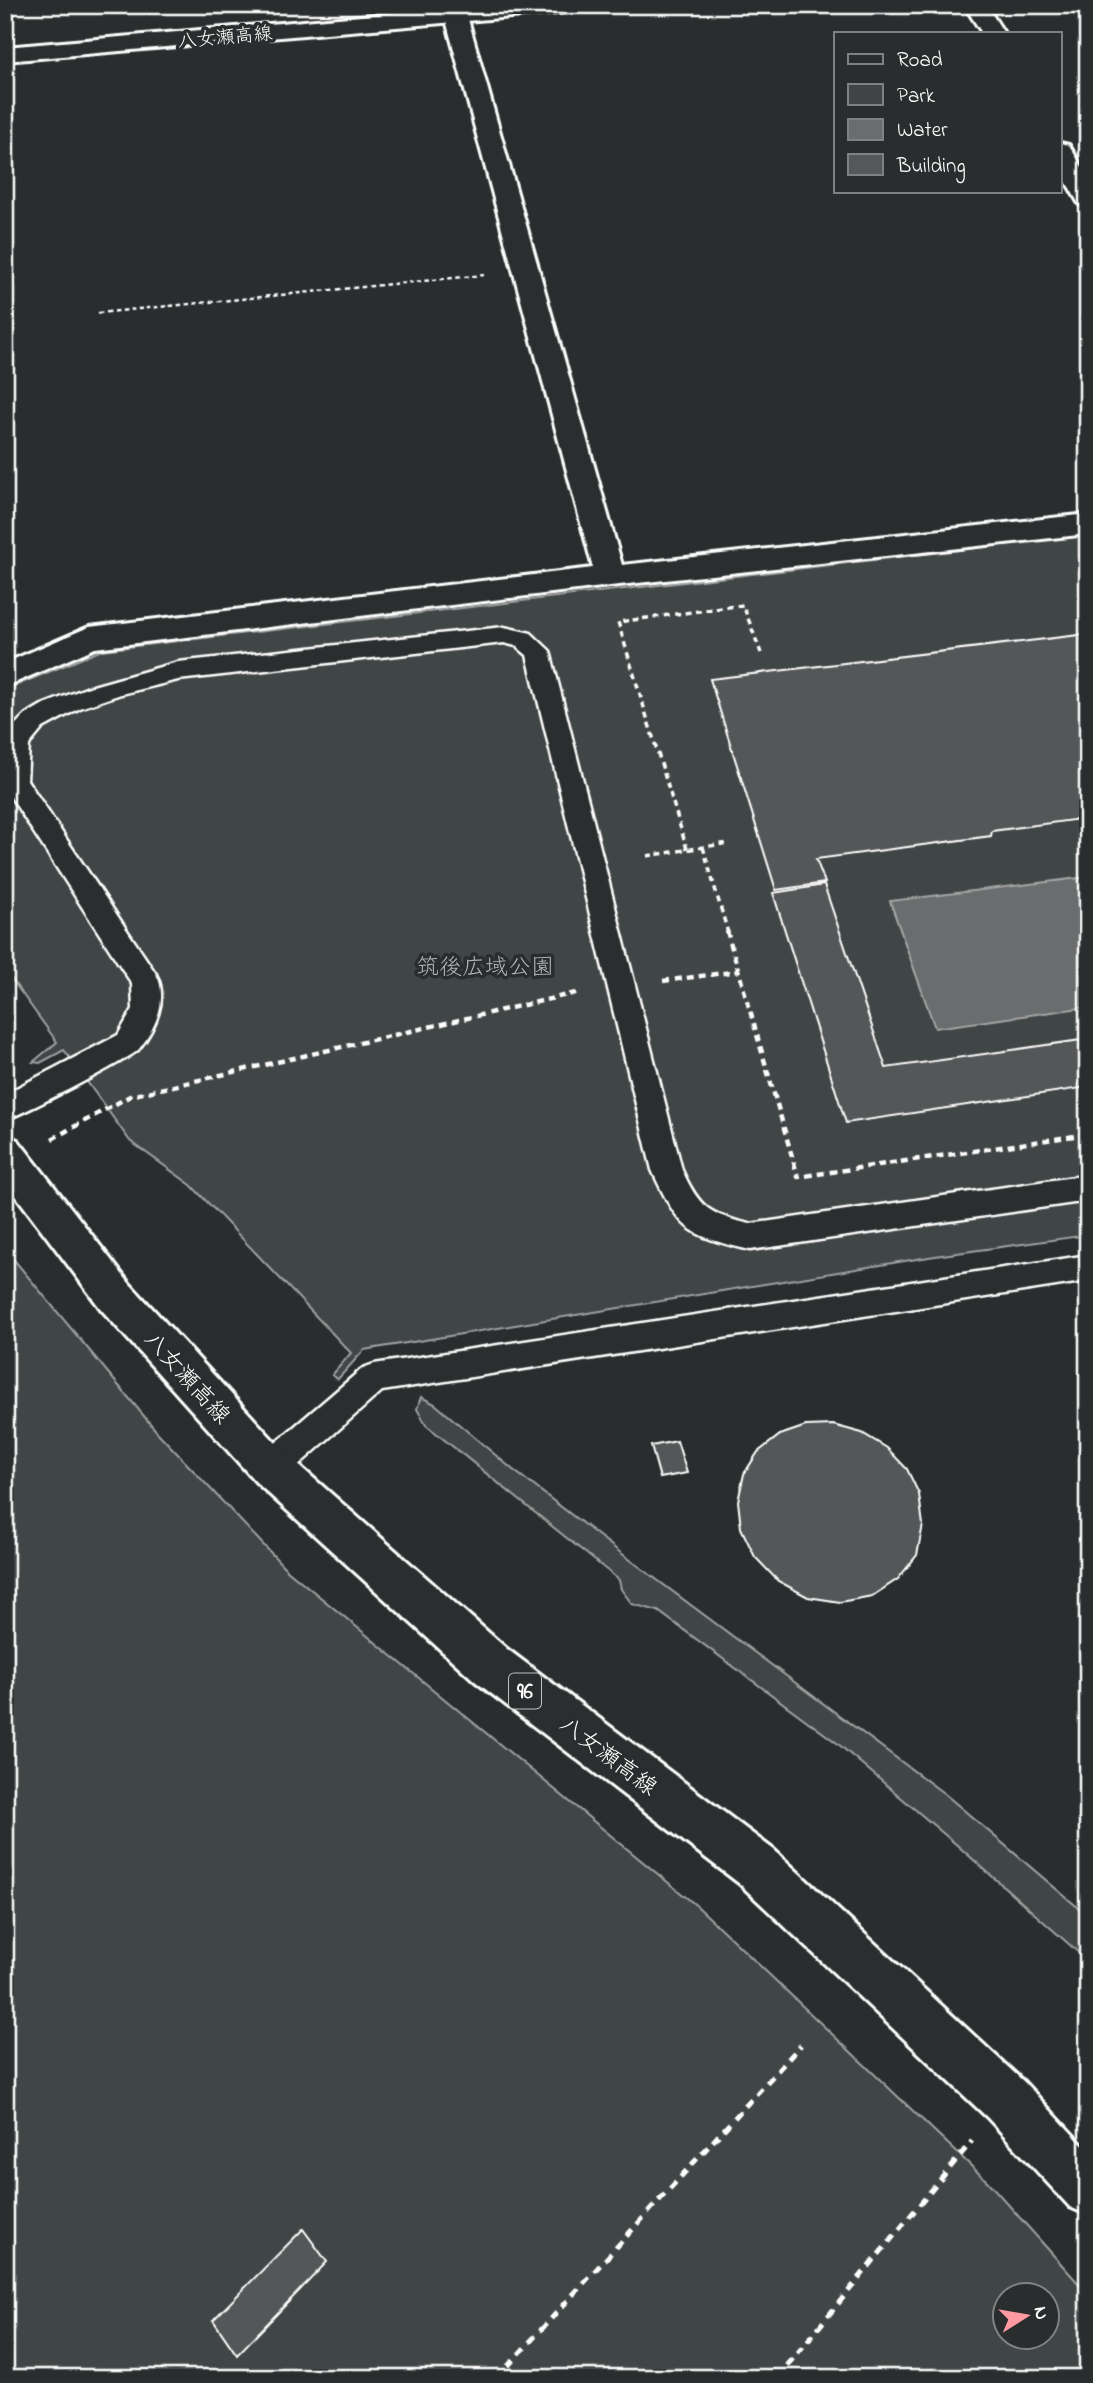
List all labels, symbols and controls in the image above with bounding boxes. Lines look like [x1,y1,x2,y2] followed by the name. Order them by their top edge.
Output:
[177,21,274,56] street label: 八女瀬高線
[834,32,1062,192] legend
[897,46,943,76] text: Road
[897,82,936,112] text: Park
[897,116,948,146] text: Water
[896,152,966,184] text: Building
[416,952,554,985] park label: 筑後広域公園
[135,1325,237,1432] street label: 八女瀬高線
[509,1674,541,1708] road number: 96
[552,1709,663,1805] street label: 八女瀬高線
[992,2282,1062,2352] north arrow
[1026,2304,1055,2322] text: N

